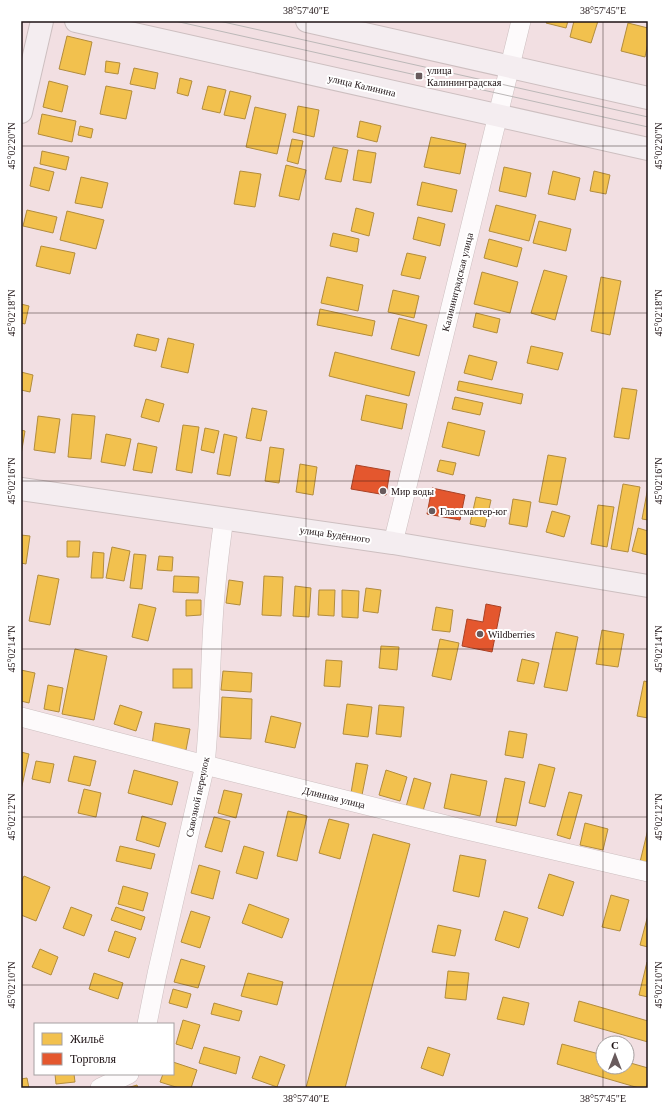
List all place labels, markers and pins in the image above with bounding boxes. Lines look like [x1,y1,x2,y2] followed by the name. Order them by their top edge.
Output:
[427,65,502,88] place label: улица Калининградская
[414,71,424,81] marker: улица Калининградская
[378,486,388,496] marker: Мир воды
[391,486,434,497] place label: Мир воды
[427,506,437,516] marker: Глассмастер-юг
[440,506,507,517] place label: Глассмастер-юг
[475,629,485,639] marker: Wildberries
[488,629,535,640] place label: Wildberries

